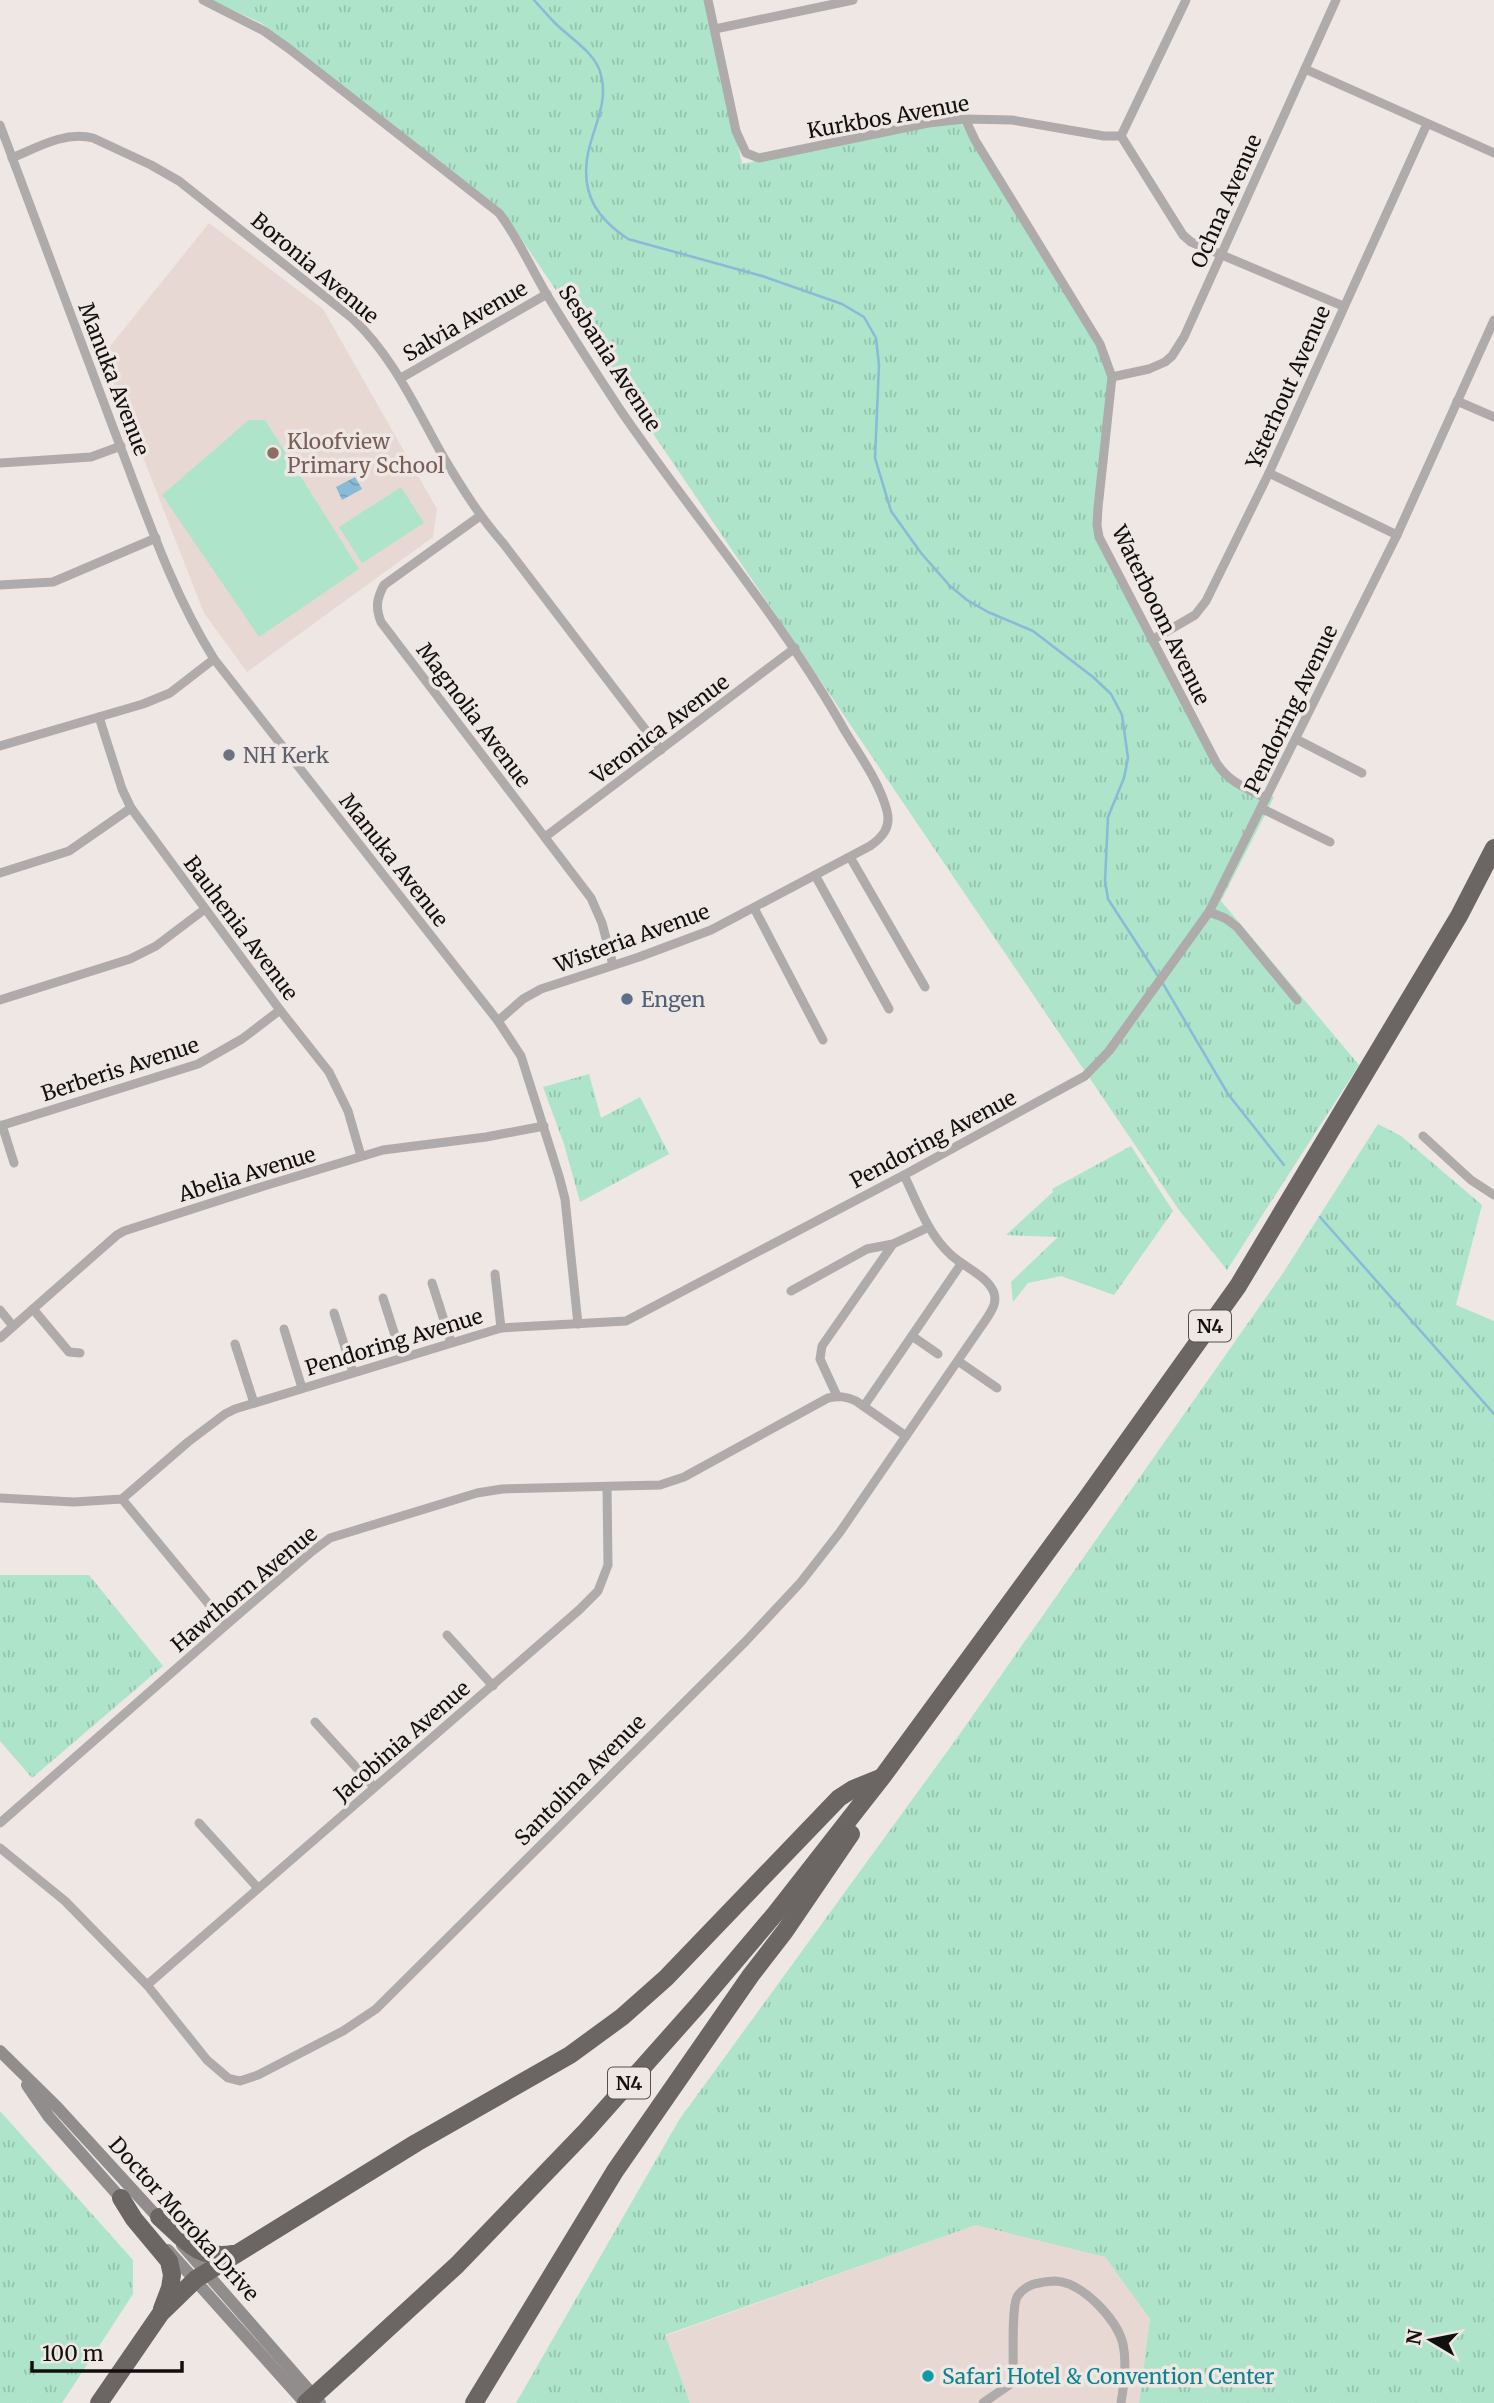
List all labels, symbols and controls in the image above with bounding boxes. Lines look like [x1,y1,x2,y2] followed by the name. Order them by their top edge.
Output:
[805,89,971,145] street label: Kurkbos Avenue
[1184,130,1268,272] street label: Ochna Avenue
[246,207,384,329] street label: Boronia Avenue
[398,275,532,367] street label: Salvia Avenue
[553,280,667,436] street label: Sesbania Avenue
[72,299,156,459] street label: Manuka Avenue
[1239,301,1336,474] street label: Ysterhout Avenue
[287,428,445,479] place label: Kloofview Primary School
[265,445,281,461] marker: Kloofview Primary School
[1105,520,1216,709] street label: Waterboom Avenue
[1238,620,1344,798] street label: Pendoring Avenue
[411,637,537,793] street label: Magnolia Avenue
[585,668,734,790] street label: Veronica Avenue
[243,742,330,769] place label: NH Kerk
[221,747,237,763] marker: NH Kerk
[334,788,454,932] street label: Manuka Avenue
[178,850,304,1006] street label: Bauhenia Avenue
[550,897,713,979] street label: Wisteria Avenue
[641,986,705,1013] place label: Engen
[619,991,635,1007] marker: Engen
[38,1031,202,1107] street label: Berberis Avenue
[845,1084,1021,1194] street label: Pendoring Avenue
[174,1140,319,1208] street label: Abelia Avenue
[302,1302,486,1382] street label: Pendoring Avenue
[1189,1310,1231,1342] road number: N4
[166,1520,322,1658] street label: Hawthorn Avenue
[328,1675,475,1808] street label: Jacobinia Avenue
[509,1709,651,1851] street label: Santolina Avenue
[608,2068,650,2098] road number: N4
[103,2131,265,2307] street label: Doctor Moroka Drive
[1396,2305,1466,2375] north arrow
[1401,2328,1427,2347] text: N
[32,2330,182,2374] scale bar
[42,2340,104,2367] text: 100 m
[942,2363,1274,2390] place label: Safari Hotel & Convention Center
[920,2368,936,2384] marker: Safari Hotel & Convention Center

